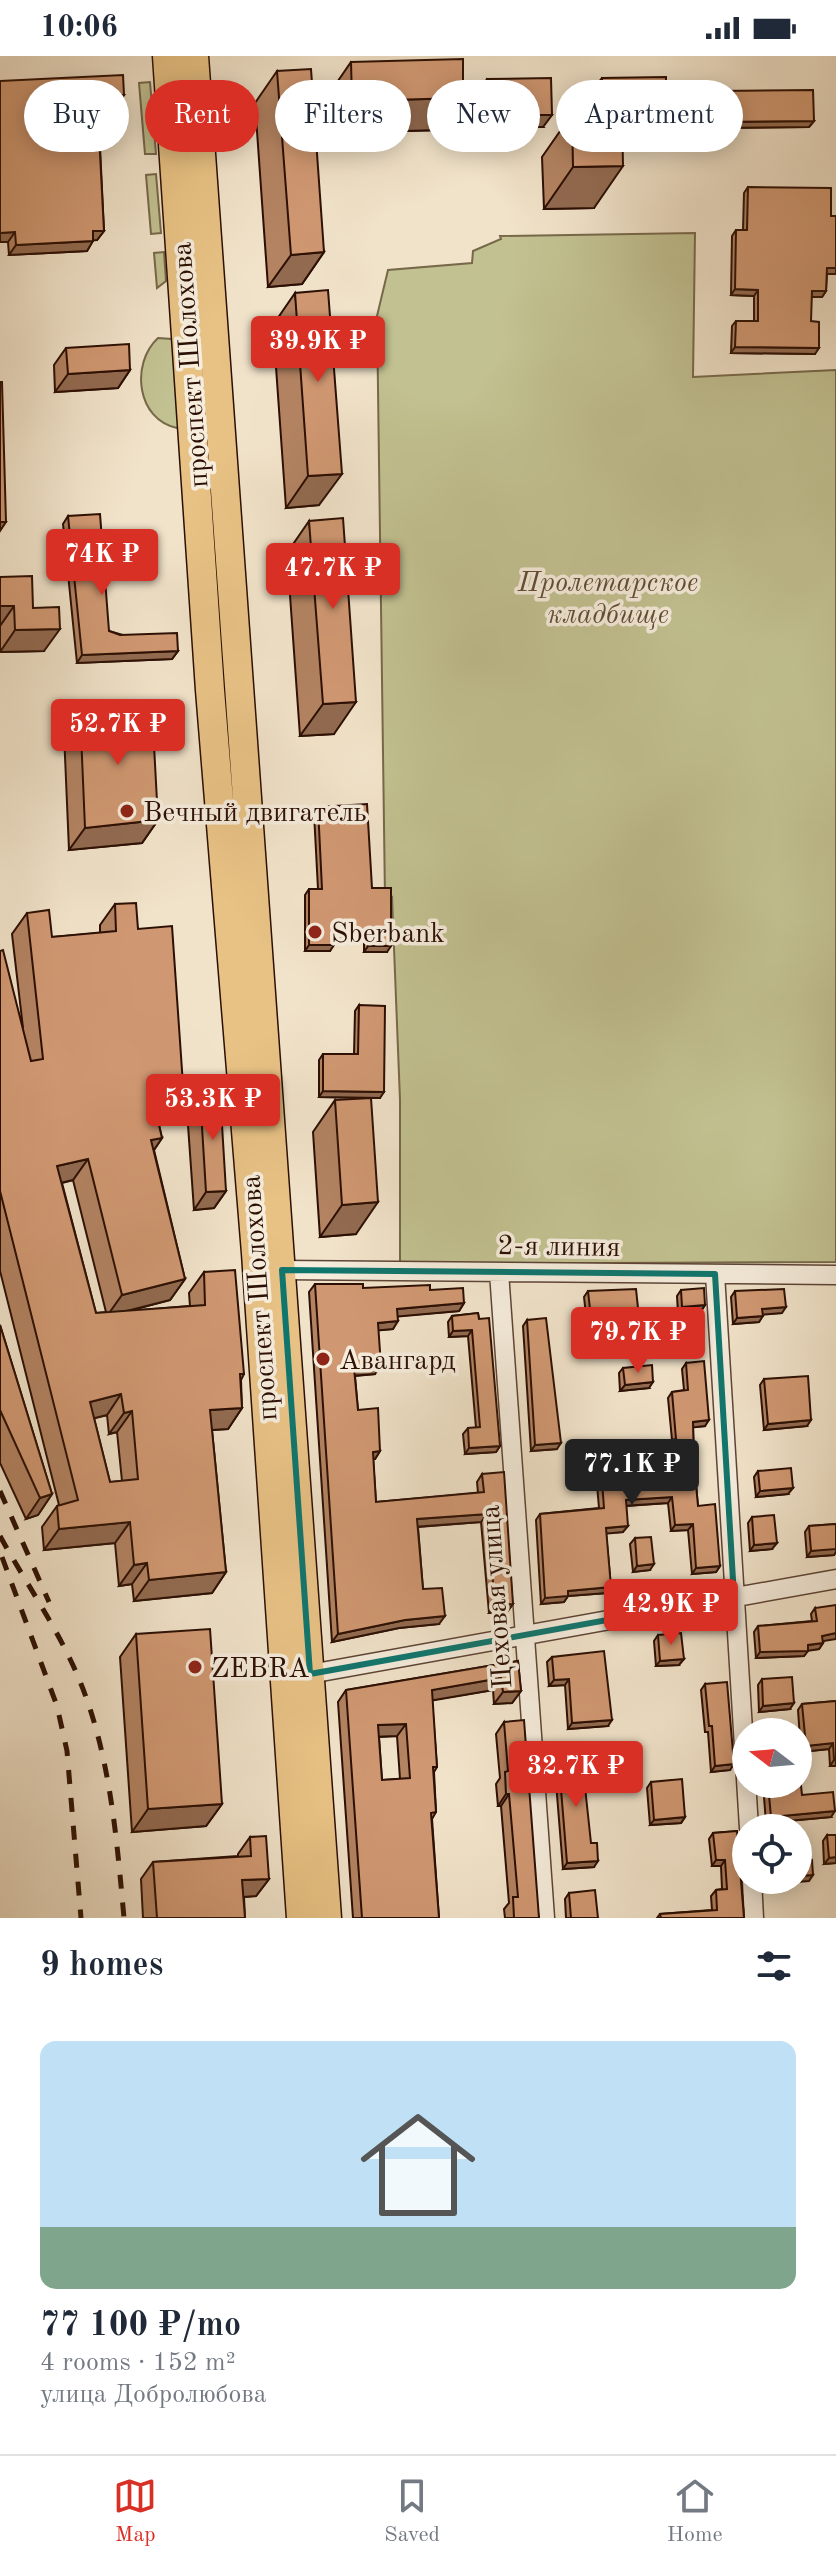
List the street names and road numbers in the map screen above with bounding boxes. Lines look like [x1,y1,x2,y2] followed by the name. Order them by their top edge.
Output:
[169,241,215,489] street label: проспект Шолохова
[238,1174,284,1422] street label: проспект Шолохова
[497,1233,621,1263] street label: 2-я линия
[478,1504,518,1690] street label: Цеховая улица

